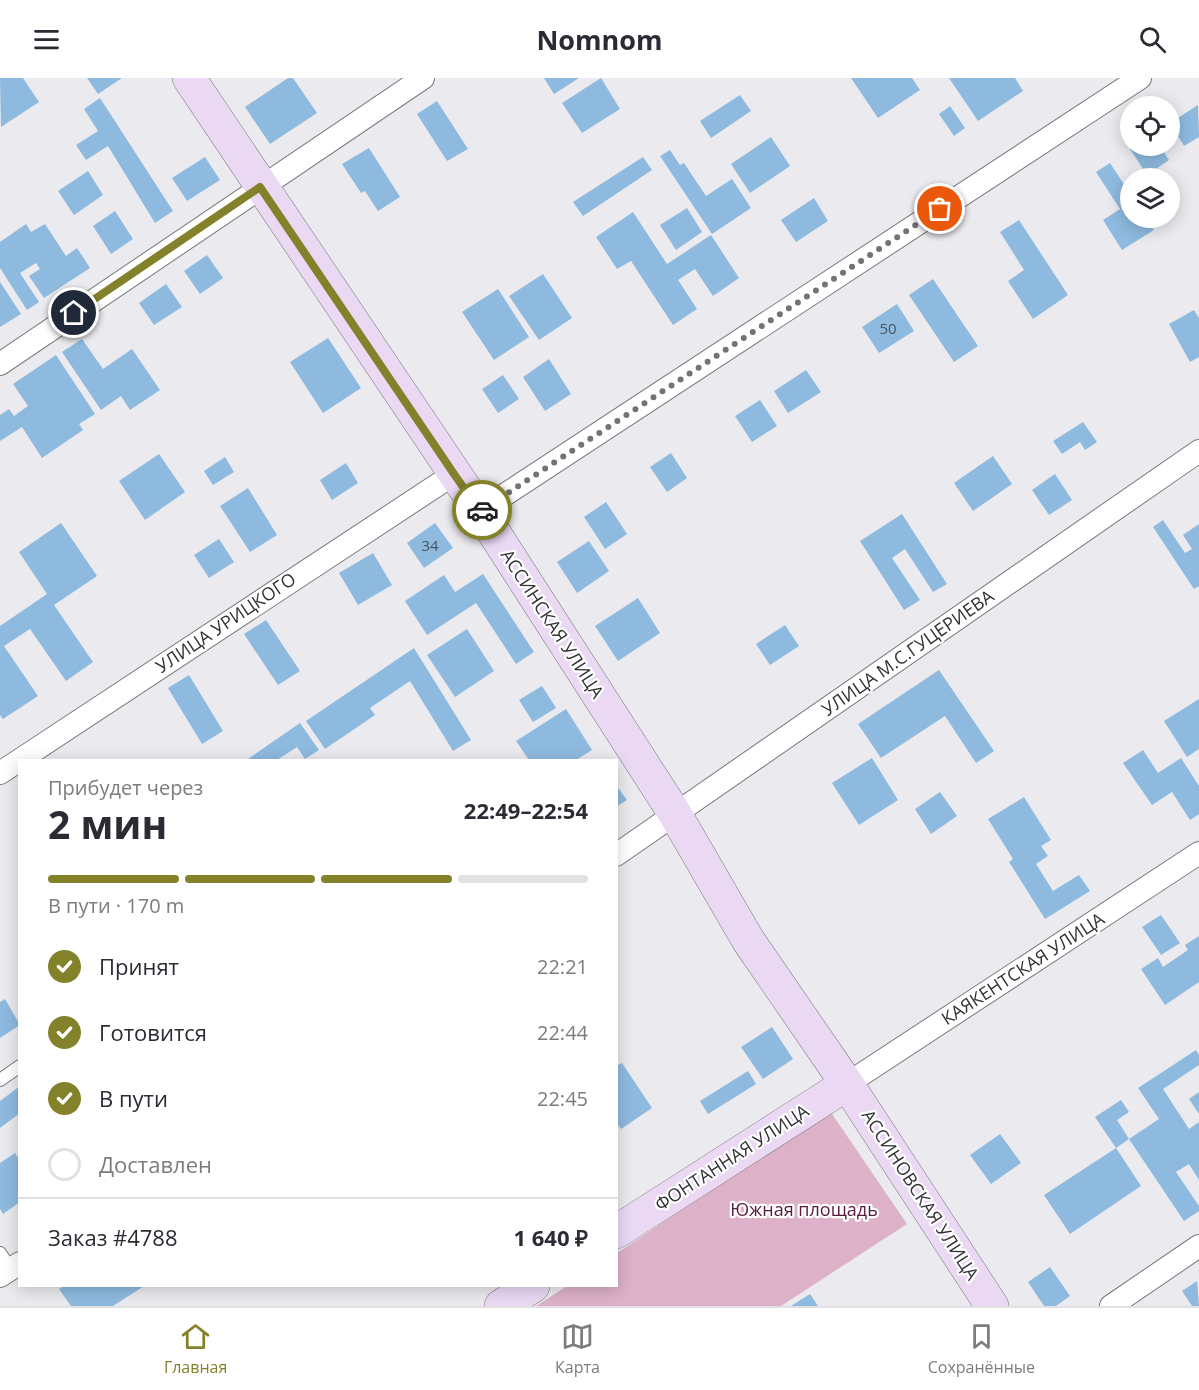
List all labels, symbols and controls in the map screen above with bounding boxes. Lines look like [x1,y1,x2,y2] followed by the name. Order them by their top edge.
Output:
[536,21,663,58] text: Nomnom
[30,23,63,56] icon: menu
[1136,23,1169,56] icon: search
[1120,96,1180,228] map controls
[1120,96,1180,156] button: locate
[1120,168,1180,228] button: layers
[914,183,965,234] pin
[923,192,956,225] icon: bag
[48,287,99,338] pin
[57,296,90,329] icon: home
[879,318,897,338] house number: 50
[452,480,512,540] courier
[466,494,499,527] icon: car
[421,535,439,555] house number: 34
[496,544,610,703] street label: АССИНСКАЯ УЛИЦА
[151,566,300,678] street label: УЛИЦА УРИЦКОГО
[817,583,999,721] street label: УЛИЦА М.С.ГУЦЕРИЕВА
[48,774,203,801] text: Прибудет через
[464,795,588,825] text: 22:49–22:54
[48,797,167,850] text: 2 мин
[48,892,184,919] text: В пути · 170 m
[936,906,1109,1030] street label: КАЯКЕНТСКАЯ УЛИЦА
[48,950,81,983] icon: check
[99,951,179,981] text: Принят
[537,953,588,980] text: 22:21
[48,1016,81,1049] icon: check
[99,1017,207,1047] text: Готовится
[537,1019,588,1046] text: 22:44
[48,1082,81,1115] icon: check
[99,1083,168,1113] text: В пути
[537,1085,588,1112] text: 22:45
[650,1098,814,1216] street label: ФОНТАННАЯ УЛИЦА
[857,1105,985,1285] street label: АССИНОВСКАЯ УЛИЦА
[99,1149,212,1179] text: Доставлен
[730,1197,878,1221] park label: Южная площадь
[48,1222,178,1252] text: Заказ #4788
[513,1222,588,1252] text: 1 640 ₽
[164,1320,227,1378] tab: Главная
[555,1320,600,1378] tab: Карта
[928,1320,1035,1378] tab: Сохранённые

